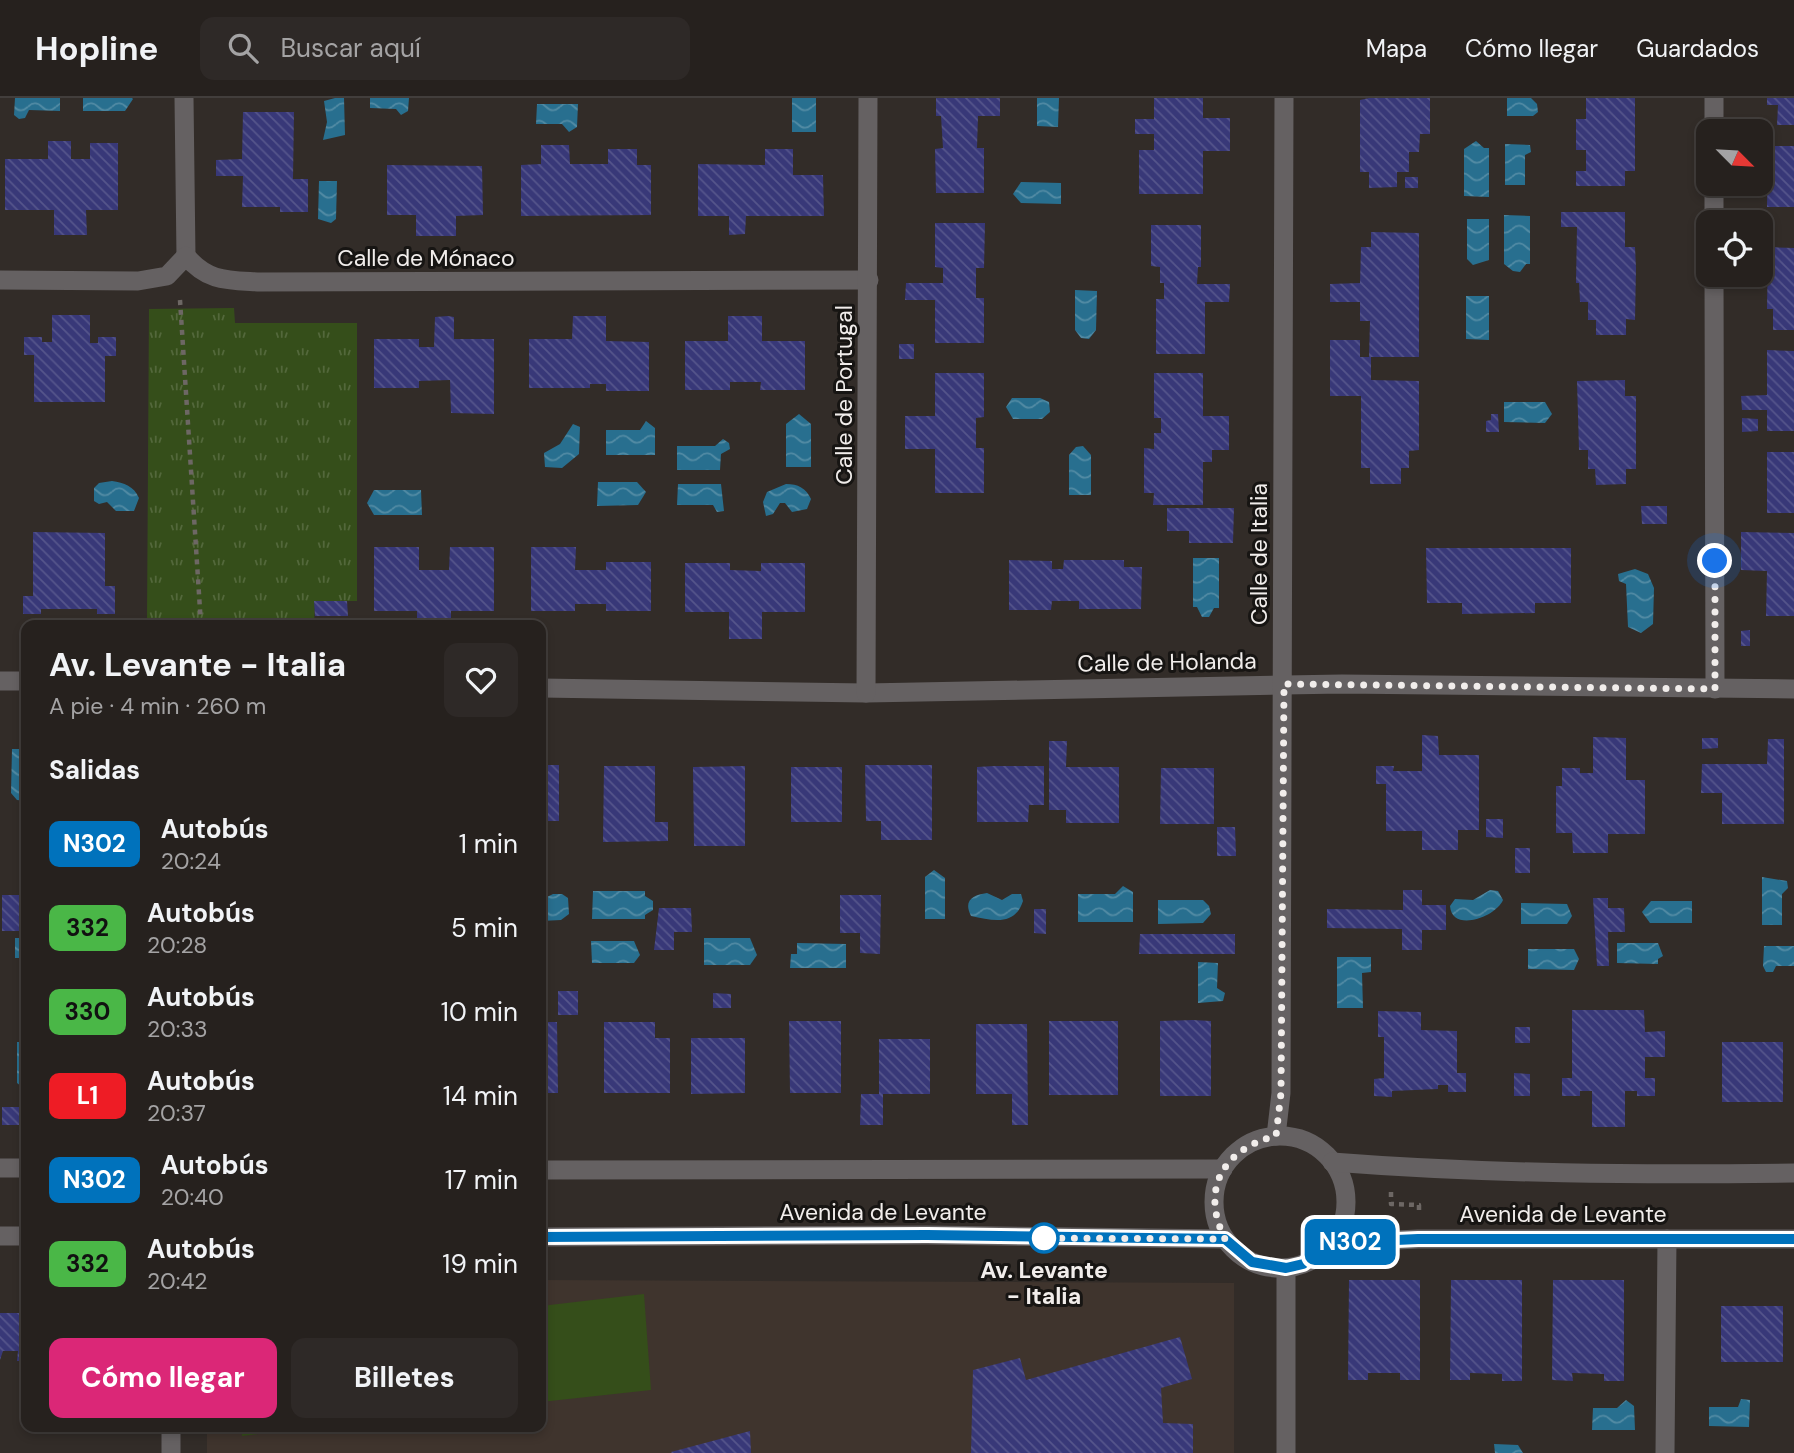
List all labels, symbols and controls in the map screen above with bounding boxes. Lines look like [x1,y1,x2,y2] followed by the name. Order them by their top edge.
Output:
[200,17,690,80] search box
[35,27,158,70] text: Hopline
[224,29,262,67] icon: search
[280,31,421,65] text: Buscar aquí
[1366,33,1427,64] text: Mapa
[1465,33,1598,64] text: Cómo llegar
[1636,33,1759,64] text: Guardados
[1696,119,1773,196] north arrow
[1696,119,1773,287] map controls
[1696,210,1773,287] button: locate
[337,243,515,273] street label: Calle de Mónaco
[829,305,859,485] street label: Calle de Portugal
[1244,483,1274,625] street label: Calle de Italia
[1697,543,1732,578] your location
[49,643,346,686] text: Av. Levante - Italia
[444,643,518,717] button: heart
[1077,645,1257,679] street label: Calle de Holanda
[49,691,266,721] text: A pie · 4 min · 260 m
[49,753,140,787] text: Salidas
[161,812,269,846] text: Autobús
[459,827,518,861] text: 1 min
[63,828,126,859] text: N302
[161,846,221,876] text: 20:24
[147,896,255,930] text: Autobús
[451,911,518,945] text: 5 min
[66,912,109,943] text: 332
[147,930,207,960] text: 20:28
[147,980,255,1014] text: Autobús
[441,995,518,1029] text: 10 min
[65,996,110,1027] text: 330
[147,1014,208,1044] text: 20:33
[147,1064,255,1098] text: Autobús
[443,1079,518,1113] text: 14 min
[77,1080,98,1111] text: L1
[147,1098,206,1128] text: 20:37
[161,1148,269,1182] text: Autobús
[445,1163,518,1197] text: 17 min
[63,1164,126,1195] text: N302
[161,1182,224,1212] text: 20:40
[779,1197,987,1227] street label: Avenida de Levante
[1459,1199,1667,1229] street label: Avenida de Levante
[1301,1219,1399,1265] line badge: N302
[1029,1223,1059,1253] marker: Av. Levante - Italia
[1319,1226,1381,1257] text: N302
[147,1232,255,1266] text: Autobús
[442,1247,518,1281] text: 19 min
[66,1248,109,1279] text: 332
[980,1255,1108,1311] place label: Av. Levante - Italia
[147,1266,208,1296] text: 20:42
[49,1338,277,1418] button: Cómo llegar
[291,1338,518,1418] button: Billetes

